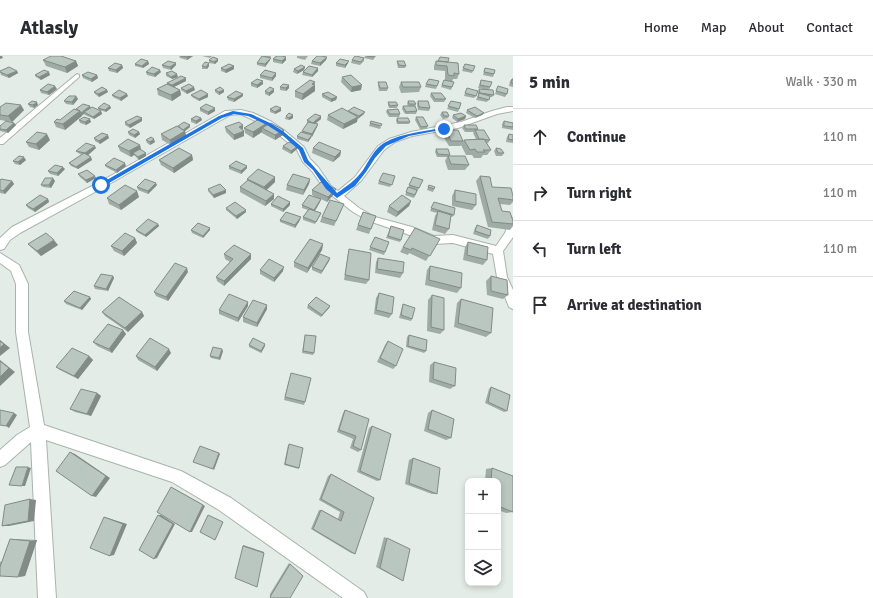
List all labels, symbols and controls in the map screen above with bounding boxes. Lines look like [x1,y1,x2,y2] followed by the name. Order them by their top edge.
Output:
[20,16,78,40] text: Atlasly
[644,19,679,36] text: Home
[701,19,726,36] text: Map
[748,19,784,36] text: About
[806,19,853,36] text: Contact
[529,72,570,93] text: 5 min
[786,74,857,90] text: Walk · 330 m
[435,120,453,138] route end
[529,126,551,148] icon: ahead
[567,128,626,146] text: Continue
[823,129,857,145] text: 110 m
[92,176,110,194] route start
[529,182,551,204] icon: right
[567,184,632,202] text: Turn right
[823,185,857,201] text: 110 m
[529,238,551,260] icon: left
[567,240,621,258] text: Turn left
[823,241,857,257] text: 110 m
[529,294,551,316] icon: arrive
[567,296,702,314] text: Arrive at destination
[465,478,501,586] map controls
[465,478,501,514] button: +
[465,514,501,550] button: −
[465,550,501,586] button: layers

